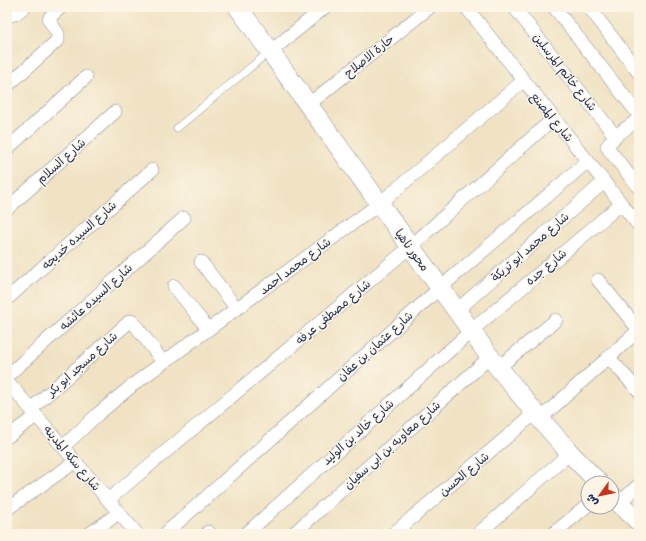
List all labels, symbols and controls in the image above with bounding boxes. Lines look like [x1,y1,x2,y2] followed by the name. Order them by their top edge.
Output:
[529,29,601,115] street label: شارع خاتم المرسلين
[340,30,398,82] street label: حارة الاصلاح
[526,88,578,146] street label: شارع المصنع
[32,134,90,188] street label: شارع السلام
[37,196,121,274] street label: شارع السيده خديجه
[487,208,573,286] street label: شارع محمد ابو تريكة
[391,225,434,274] street label: محور ناهيا
[255,233,335,299] street label: شارع محمد احمد
[521,244,571,290] street label: شارع جده
[55,259,137,335] street label: شارع السيده عائشه
[292,275,374,349] street label: شارع مصطفى عرفه
[333,307,417,385] street label: شارع عثمان بن عفان
[42,327,121,401] street label: شارع مسجد ابو بكر
[318,395,398,469] street label: شارع خالد بن الوليد
[339,396,445,494] street label: شارع معاويه بن ابى سفيان
[39,421,105,495] street label: شارع سكه المدينه
[435,448,493,500] street label: شارع الحسن
[580,475,620,515] north arrow
[582,492,601,509] text: ش

